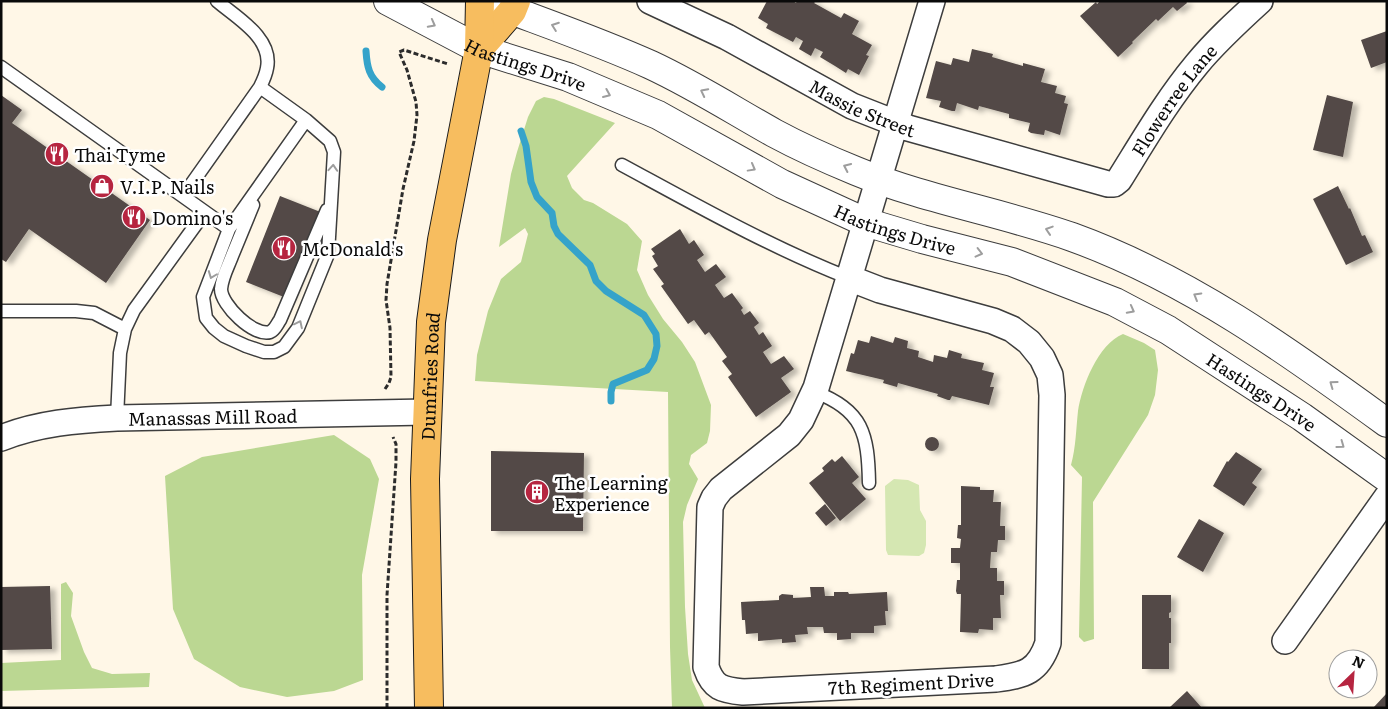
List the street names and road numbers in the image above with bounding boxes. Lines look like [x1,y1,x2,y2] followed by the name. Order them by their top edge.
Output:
[460,30,591,97] street label: Hastings Drive
[1124,37,1222,161] street label: Flowerree Lane
[805,72,919,143] street label: Massie Street
[830,196,959,261] street label: Hastings Drive
[413,310,446,441] street label: Dumfries Road
[1202,345,1323,437] street label: Hastings Drive
[128,401,298,431] street label: Manassas Mill Road
[827,665,995,701] street label: 7th Regiment Drive

